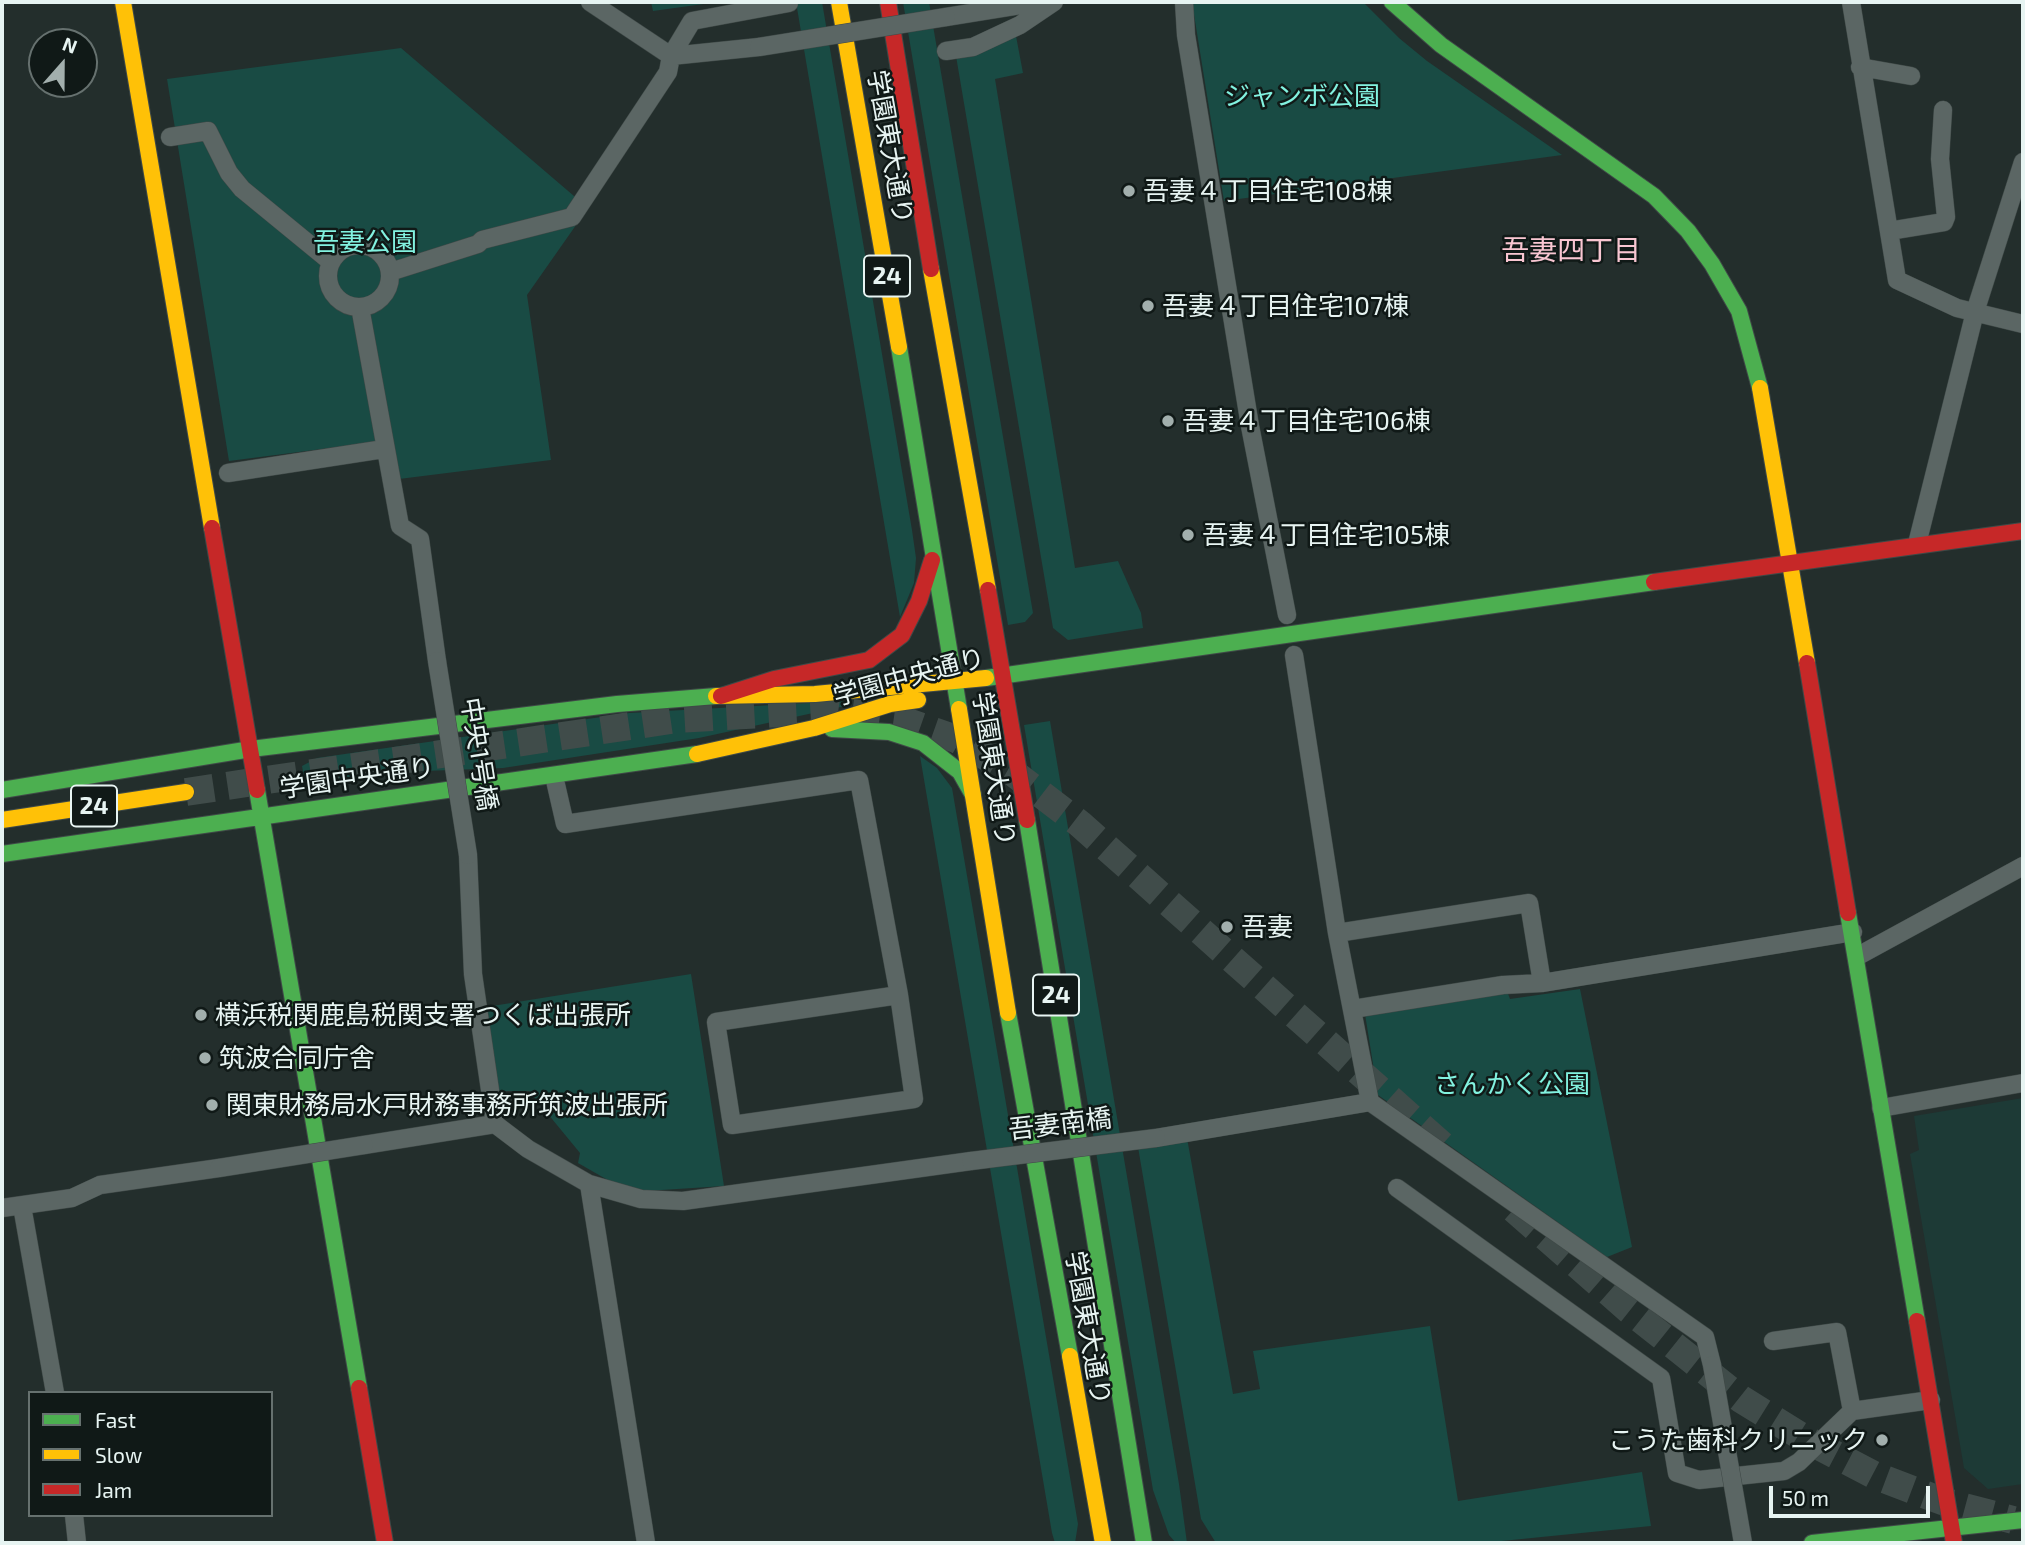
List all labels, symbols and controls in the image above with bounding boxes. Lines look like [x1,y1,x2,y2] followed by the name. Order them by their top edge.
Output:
[28,28,98,98] north arrow
[59,32,81,58] text: N
[861,67,919,227] street label: 学園東大通り
[1224,80,1380,112] park label: ジャンボ公園
[1143,175,1393,207] place label: 吾妻４丁目住宅108棟
[1121,183,1137,199] marker: 吾妻４丁目住宅108棟
[313,226,417,258] park label: 吾妻公園
[1501,234,1641,268] district label: 吾妻四丁目
[864,256,910,296] road number: 24
[1162,290,1409,322] place label: 吾妻４丁目住宅107棟
[1140,298,1156,314] marker: 吾妻４丁目住宅107棟
[1182,405,1431,437] place label: 吾妻４丁目住宅106棟
[1160,413,1176,429] marker: 吾妻４丁目住宅106棟
[1202,519,1450,551] place label: 吾妻４丁目住宅105棟
[1180,527,1196,543] marker: 吾妻４丁目住宅105棟
[830,642,988,712] street label: 学園中央通り
[966,690,1022,848] street label: 学園東大通り
[455,695,503,813] street label: 中央1号橋
[278,752,436,804] street label: 学園中央通り
[71,786,117,826] road number: 24
[1241,911,1293,943] place label: 吾妻
[1219,919,1235,935] marker: 吾妻
[1033,974,1079,1015] road number: 24
[215,999,631,1031] place label: 横浜税関鹿島税関支署つくば出張所
[193,1007,209,1023] marker: 横浜税関鹿島税関支署つくば出張所
[219,1042,375,1074] place label: 筑波合同庁舎
[197,1050,213,1066] marker: 筑波合同庁舎
[1434,1068,1590,1100] park label: さんかく公園
[226,1089,668,1121] place label: 関東財務局水戸財務事務所筑波出張所
[204,1097,220,1113] marker: 関東財務局水戸財務事務所筑波出張所
[1006,1102,1114,1146] street label: 吾妻南橋
[1059,1248,1117,1408] street label: 学園東大通り
[28,1391,273,1517] legend
[95,1407,136,1432] text: Fast
[1608,1424,1868,1456] place label: こうた歯科クリニック
[1874,1432,1890,1448] marker: こうた歯科クリニック
[95,1442,142,1467] text: Slow
[1773,1472,1934,1516] scale bar
[95,1477,132,1502] text: Jam
[1782,1485,1829,1510] text: 50 m

